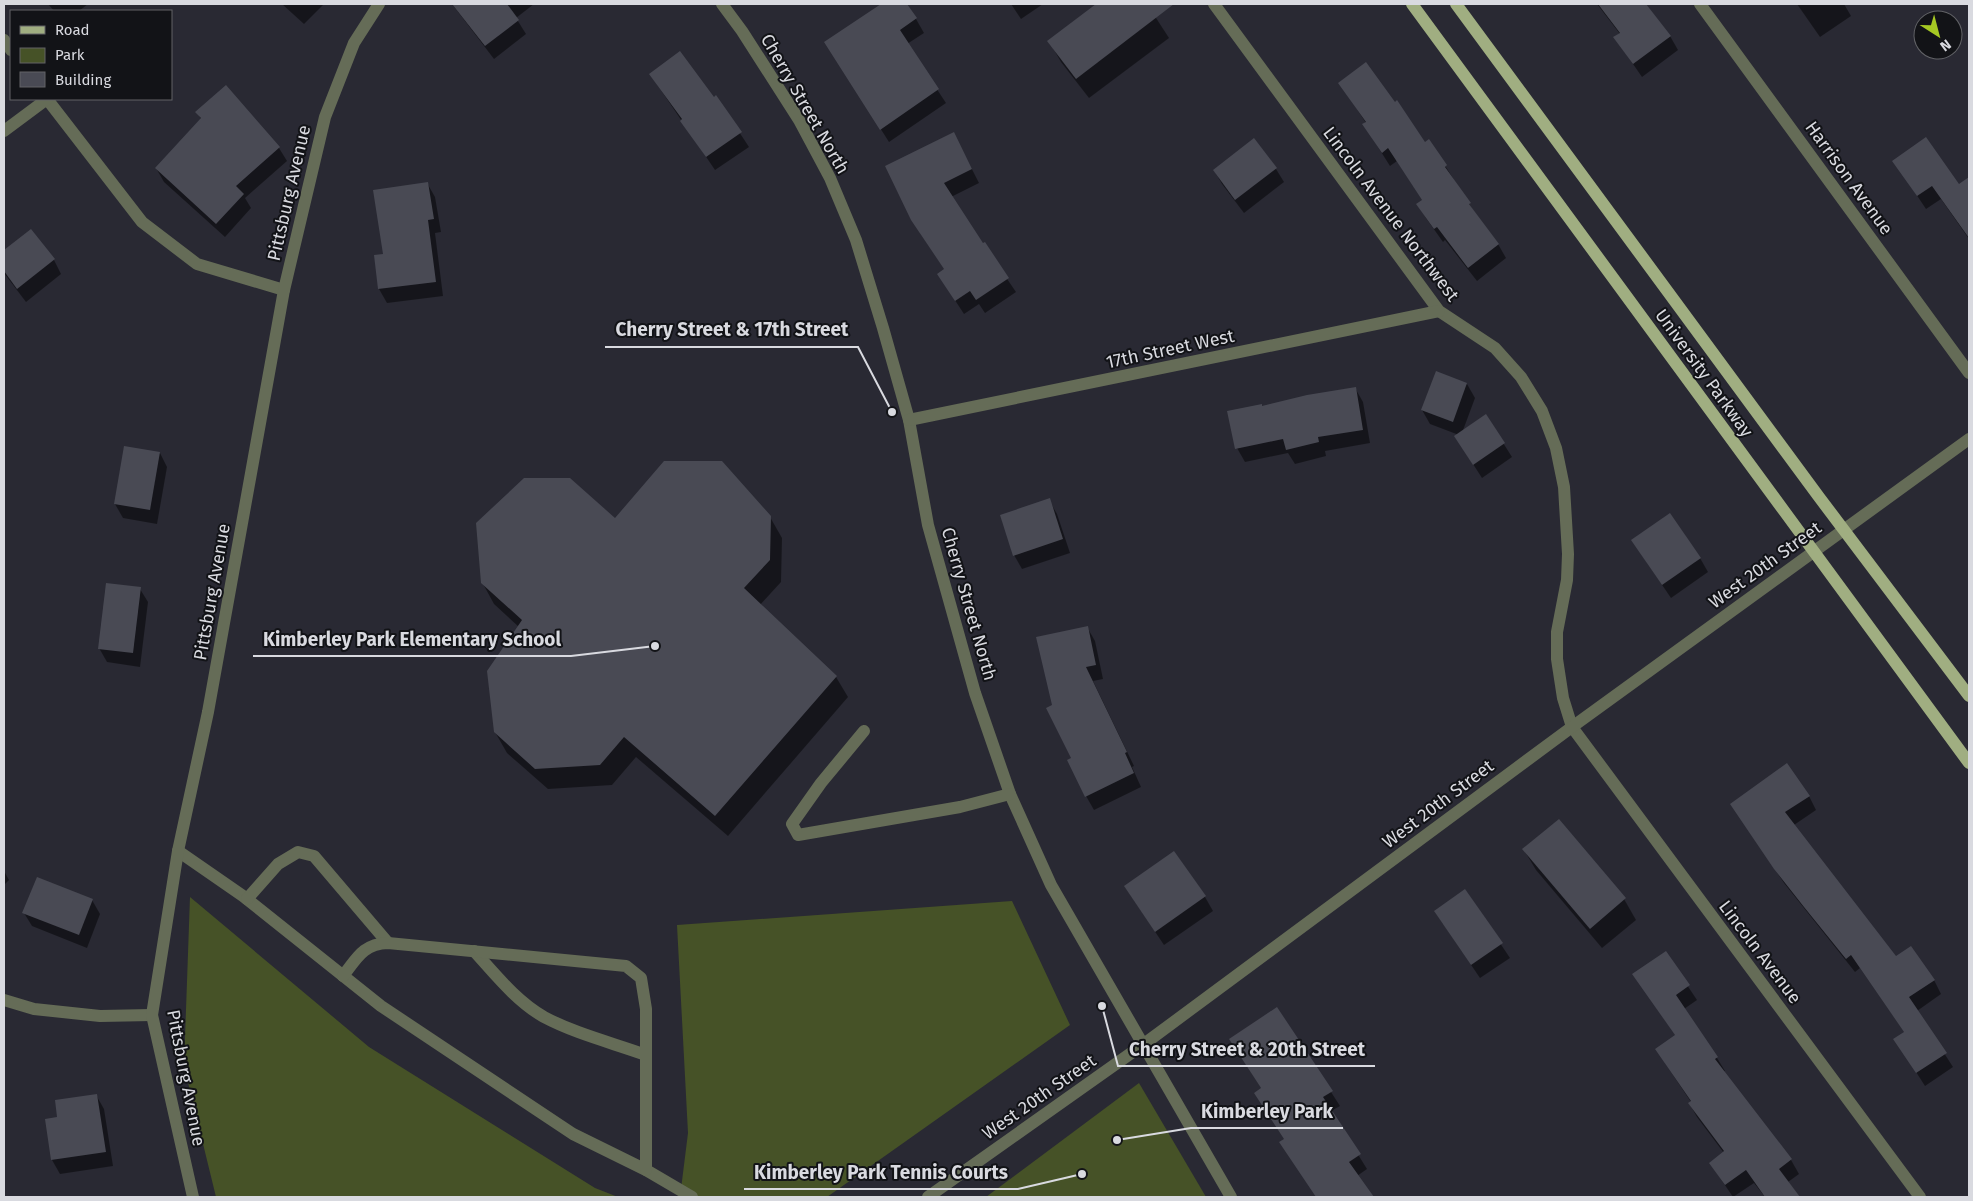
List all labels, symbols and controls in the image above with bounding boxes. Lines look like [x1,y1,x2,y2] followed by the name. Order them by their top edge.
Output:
[10,10,172,100] legend
[1913,10,1963,60] north arrow
[55,21,90,39] text: Road
[756,30,854,178] street label: Cherry Street North
[1937,36,1954,55] text: N
[55,46,85,64] text: Park
[55,71,111,89] text: Building
[1800,117,1898,239] street label: Harrison Avenue
[1318,122,1464,306] street label: Lincoln Avenue Northwest
[263,123,315,263] street label: Pittsburg Avenue
[1650,305,1758,441] street label: University Parkway
[605,313,858,347] callout: Cherry Street & 17th Street
[616,318,849,341] text: Cherry Street & 17th Street
[1104,325,1237,373] street label: 17th Street West
[1704,516,1826,613] street label: West 20th Street
[189,522,235,662] street label: Pittsburg Avenue
[937,525,1001,683] street label: Cherry Street North
[253,622,571,656] callout: Kimberley Park Elementary School
[263,628,561,651] text: Kimberley Park Elementary School
[1378,755,1498,853] street label: West 20th Street
[1714,896,1806,1008] street label: Lincoln Avenue
[162,1008,210,1148] street label: Pittsburg Avenue
[1118,1032,1375,1066] callout: Cherry Street & 20th Street
[1129,1038,1366,1061] text: Cherry Street & 20th Street
[978,1049,1101,1144] street label: West 20th Street
[1191,1094,1343,1128] callout: Kimberley Park
[1201,1100,1334,1123] text: Kimberley Park
[744,1155,1018,1189] callout: Kimberley Park Tennis Courts
[754,1161,1008,1184] text: Kimberley Park Tennis Courts

